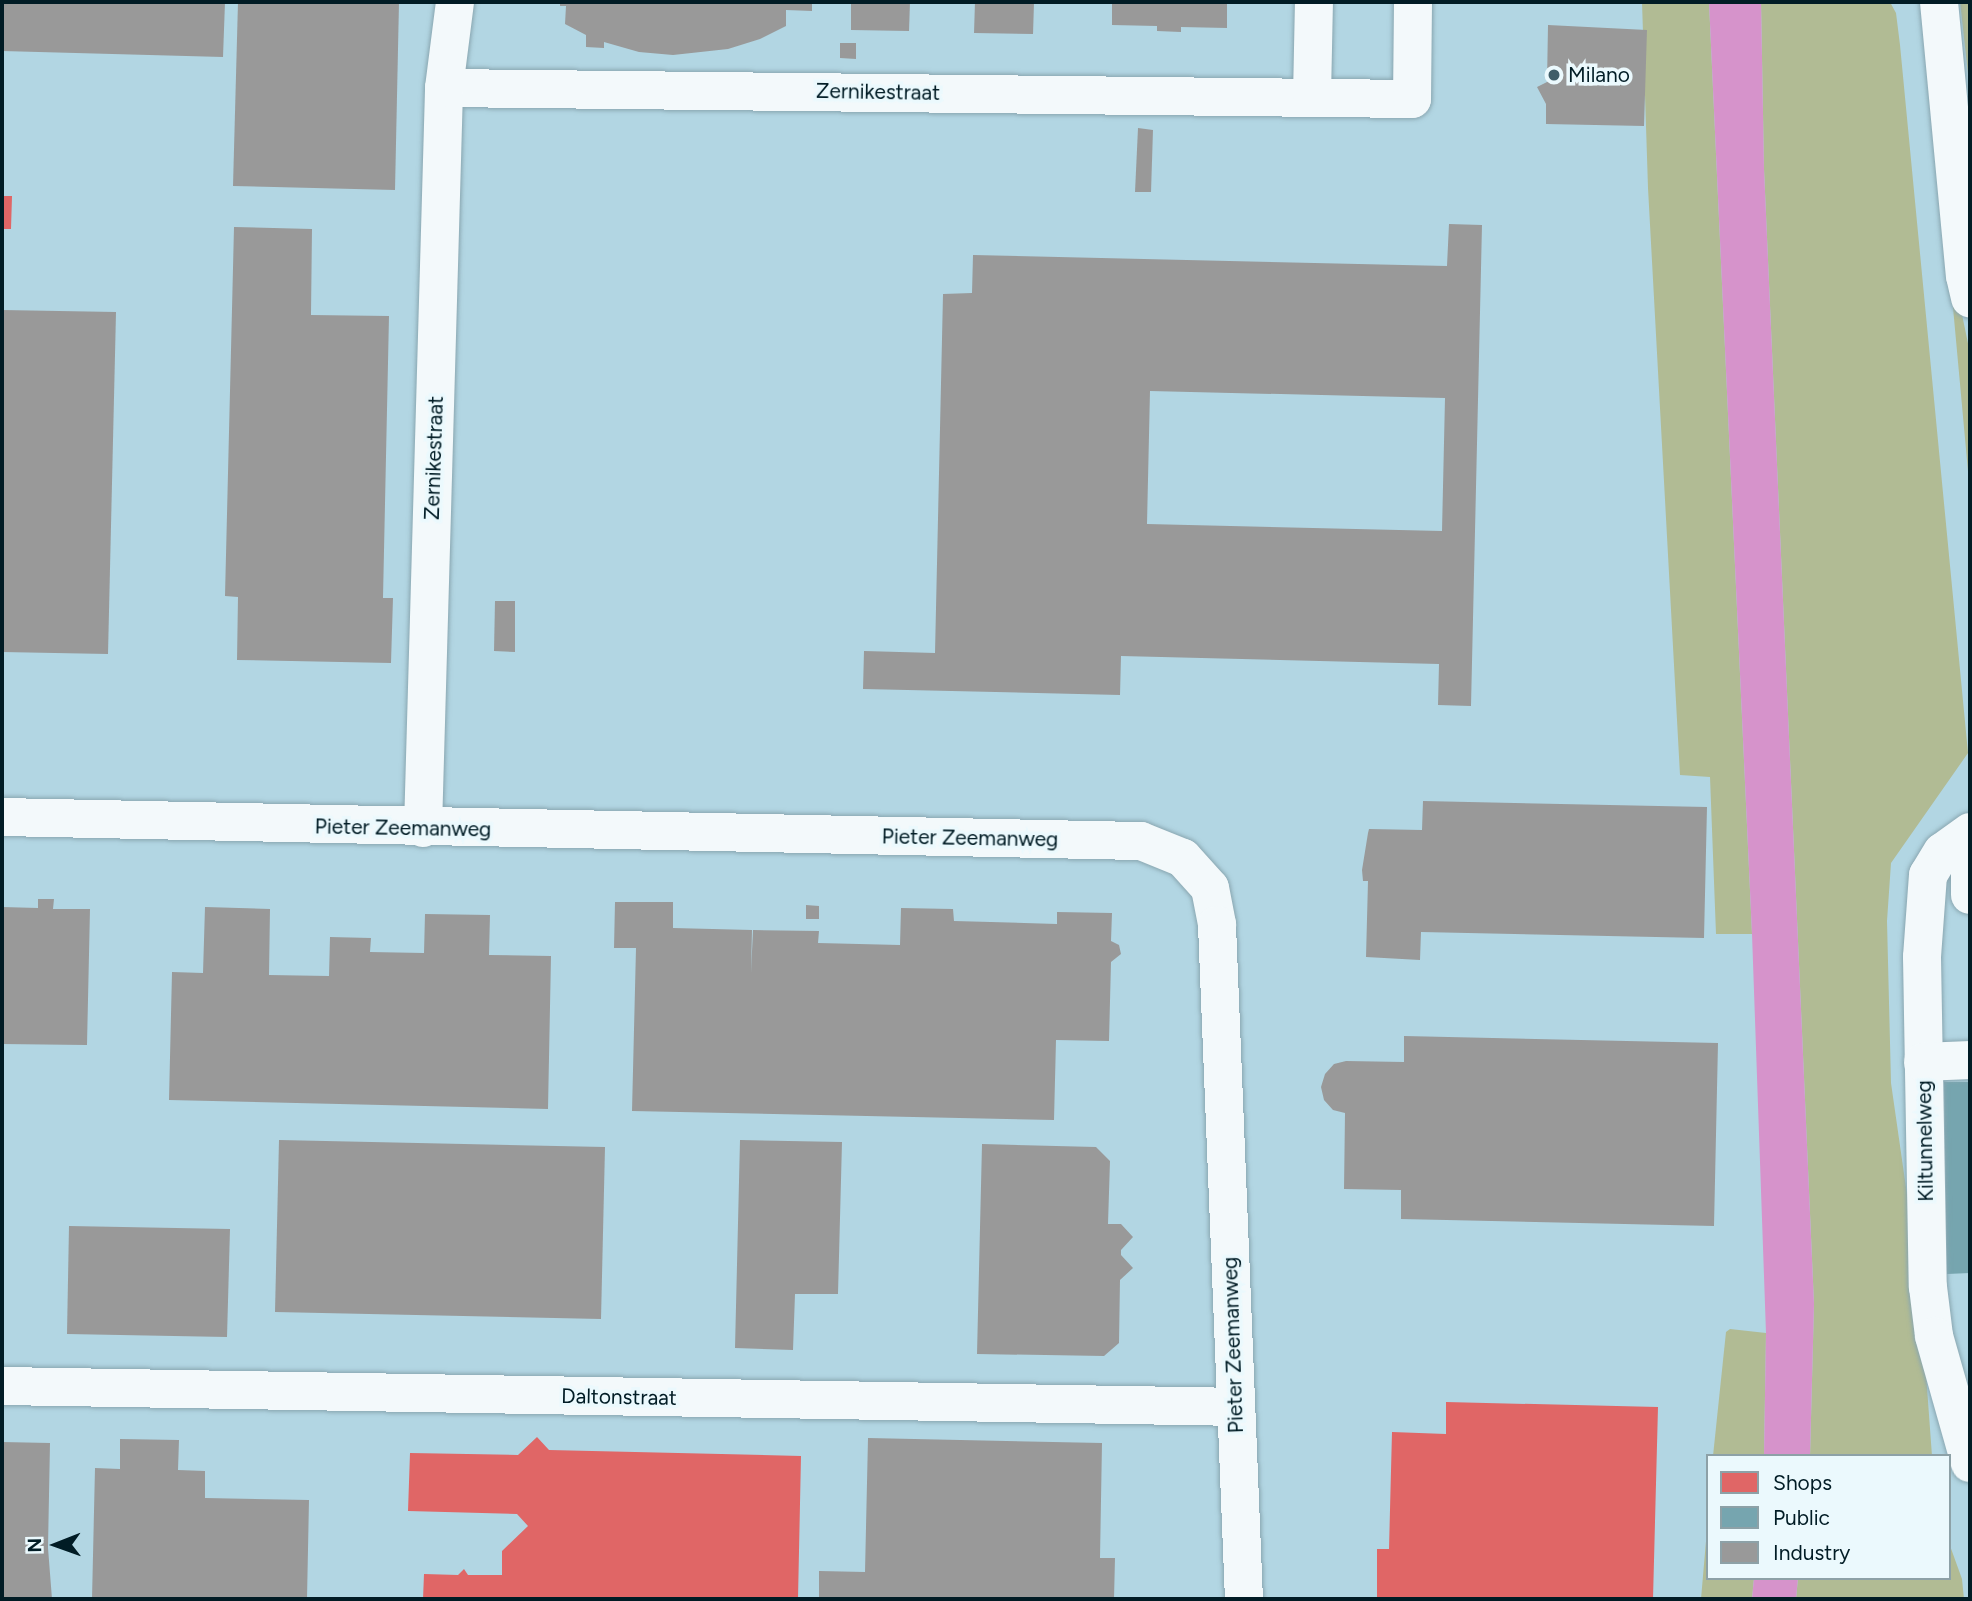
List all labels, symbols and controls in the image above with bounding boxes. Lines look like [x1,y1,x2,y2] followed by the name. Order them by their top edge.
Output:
[1568,62,1630,88] place label: Milano
[1546,67,1562,83] marker: Milano
[816,78,940,106] street label: Zernikestraat
[419,395,449,521] street label: Zernikestraat
[314,814,492,842] street label: Pieter Zeemanweg
[881,824,1059,852] street label: Pieter Zeemanweg
[1911,1080,1939,1202] street label: Kiltunnelweg
[1217,1256,1249,1434] street label: Pieter Zeemanweg
[561,1383,677,1411] street label: Daltonstraat
[1706,1454,1951,1580] legend
[1773,1470,1832,1495] text: Shops
[1773,1505,1830,1530] text: Public
[21,1510,91,1580] north arrow
[23,1538,46,1553] text: N
[1773,1540,1850,1565] text: Industry

